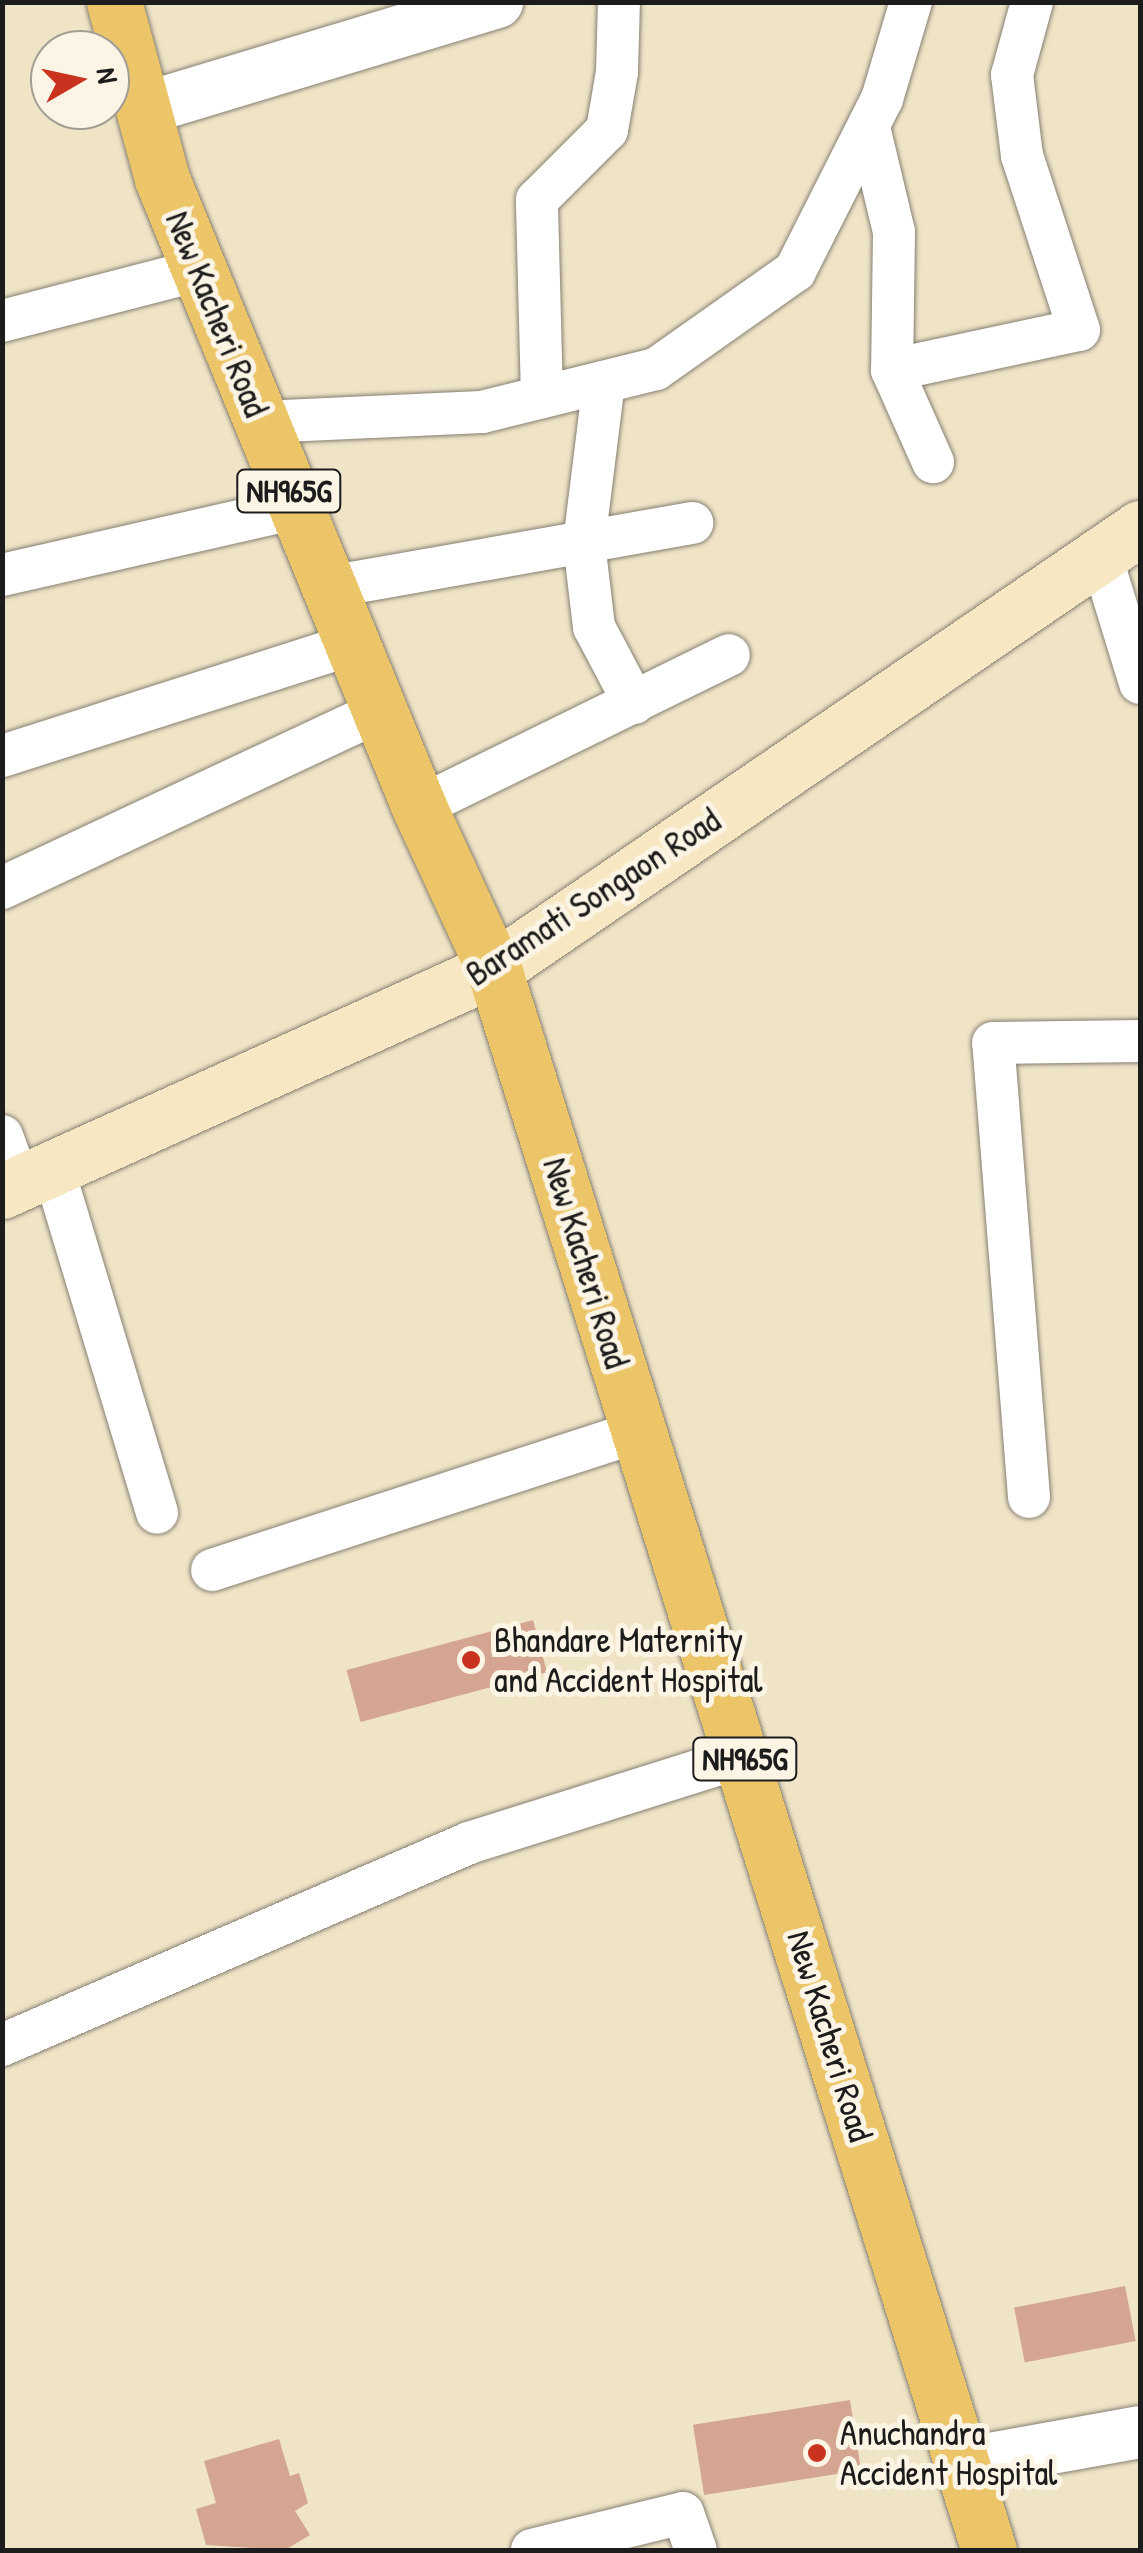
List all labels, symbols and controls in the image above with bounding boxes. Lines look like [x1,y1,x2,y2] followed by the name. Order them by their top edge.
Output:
[30,30,130,130] north arrow
[88,65,128,86] text: N
[157,205,277,423] street label: New Kacheri Road
[234,464,344,518] road number: NH965G
[458,799,728,995] street label: Baramati Songaon Road
[534,1153,638,1373] street label: New Kacheri Road
[494,1619,763,1701] place label: Bhandare Maternity and Accident Hospital
[458,1647,484,1673] marker: Bhandare Maternity and Accident Hospital
[690,1732,800,1786] road number: NH965G
[778,1926,882,2146] street label: New Kacheri Road
[840,2412,1057,2494] place label: Anuchandra Accident Hospital
[804,2440,830,2466] marker: Anuchandra Accident Hospital

